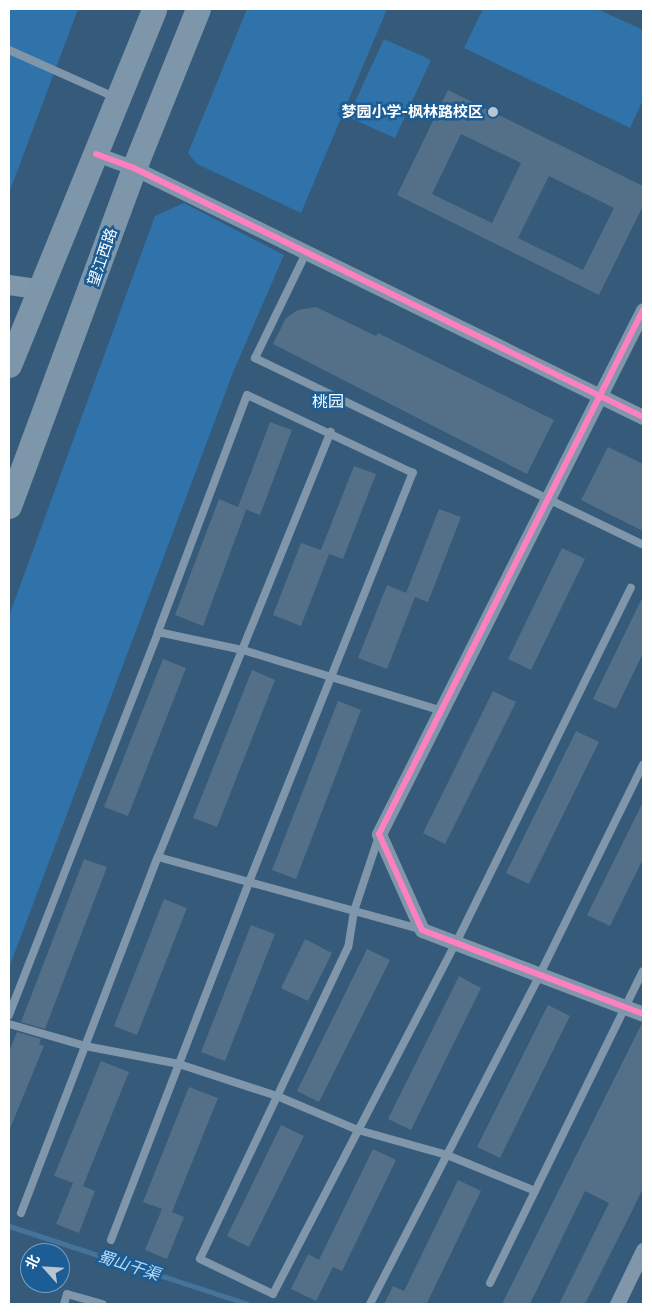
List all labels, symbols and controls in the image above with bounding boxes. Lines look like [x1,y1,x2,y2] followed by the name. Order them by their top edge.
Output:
[342,103,483,121] place label: 梦园小学-枫林路校区
[487,106,499,118] marker: 梦园小学-枫林路校区
[84,226,120,288] street label: 望江西路
[312,391,344,411] district label: 桃园
[20,1243,70,1293] north arrow
[96,1246,162,1284] water label: 蜀山干渠
[21,1252,43,1272] text: 北

